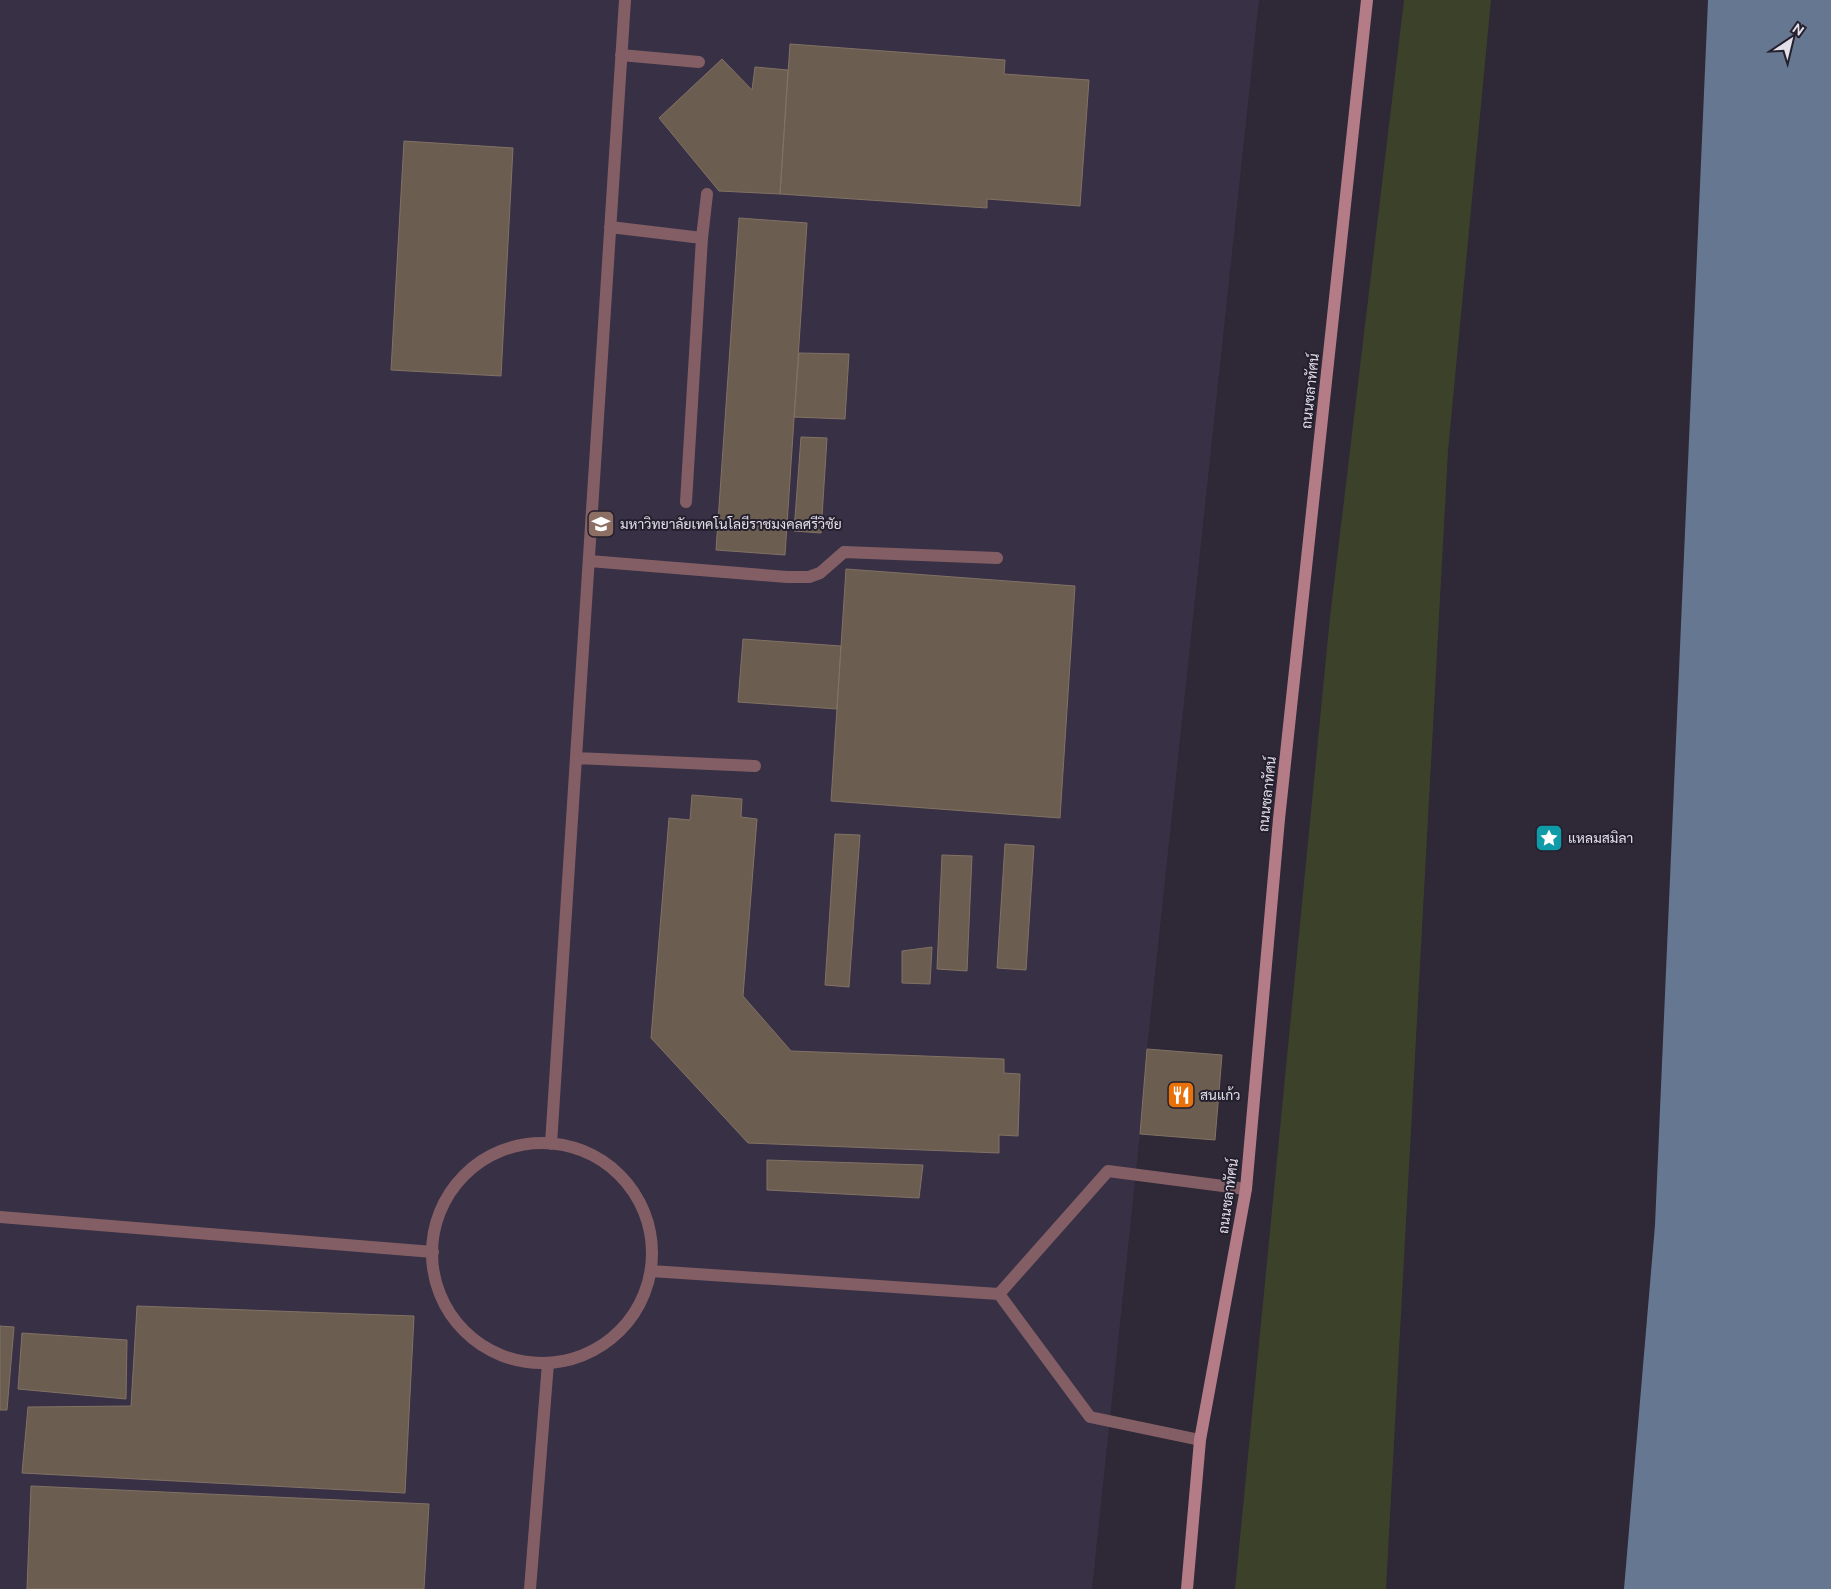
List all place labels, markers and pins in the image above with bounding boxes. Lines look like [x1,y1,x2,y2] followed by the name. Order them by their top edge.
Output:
[586,509,616,539] school or university icon: มหาวิทยาลัยเทคโนโลยีราชมงคลศรีวิชัย
[620,515,842,532] place label: มหาวิทยาลัยเทคโนโลยีราชมงคลศรีวิชัย
[1534,823,1564,853] place icon: แหลมสมิลา
[1568,830,1633,846] place label: แหลมสมิลา
[1166,1080,1196,1110] restaurant icon: สนแก้ว
[1200,1086,1240,1103] place label: สนแก้ว

